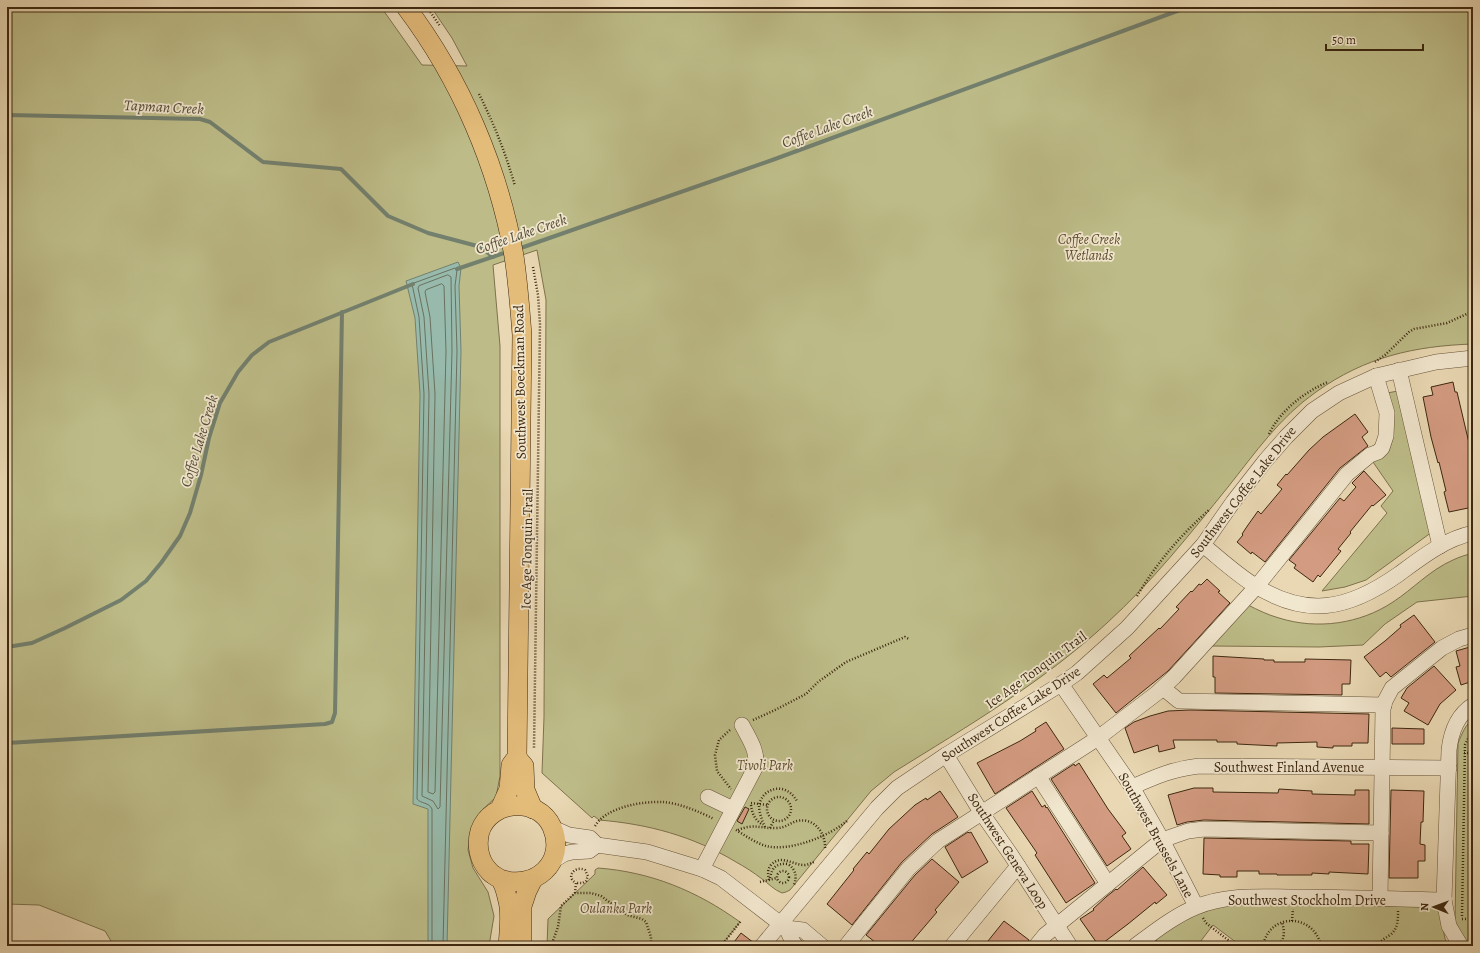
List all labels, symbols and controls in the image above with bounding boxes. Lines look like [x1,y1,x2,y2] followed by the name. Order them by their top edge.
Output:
[1326,26,1423,52] scale bar
[1332,32,1356,48] text: 50 m
[124,95,205,119] water label: Tapman Creek
[779,101,875,153] water label: Coffee Lake Creek
[473,209,570,259] water label: Coffee Lake Creek
[1058,230,1120,265] park label: Coffee Creek Wetlands
[509,304,531,459] street label: Southwest Boeckman Road
[176,392,223,489] water label: Coffee Lake Creek
[1185,422,1301,562] street label: Southwest Coffee Lake Drive
[516,488,538,610] street label: Ice Age Tonquin Trail
[982,626,1091,713] street label: Ice Age Tonquin Trail
[938,662,1084,766] street label: Southwest Coffee Lake Drive
[737,756,793,775] park label: Tivoli Park
[1214,758,1364,777] street label: Southwest Finland Avenue
[1114,769,1198,901] street label: Southwest Brussels Lane
[963,789,1053,913] street label: Southwest Geneva Loop
[1414,887,1454,927] north arrow
[1228,891,1386,910] street label: Southwest Stockholm Drive
[580,899,652,918] park label: Oulanka Park
[1417,903,1432,911] text: N

